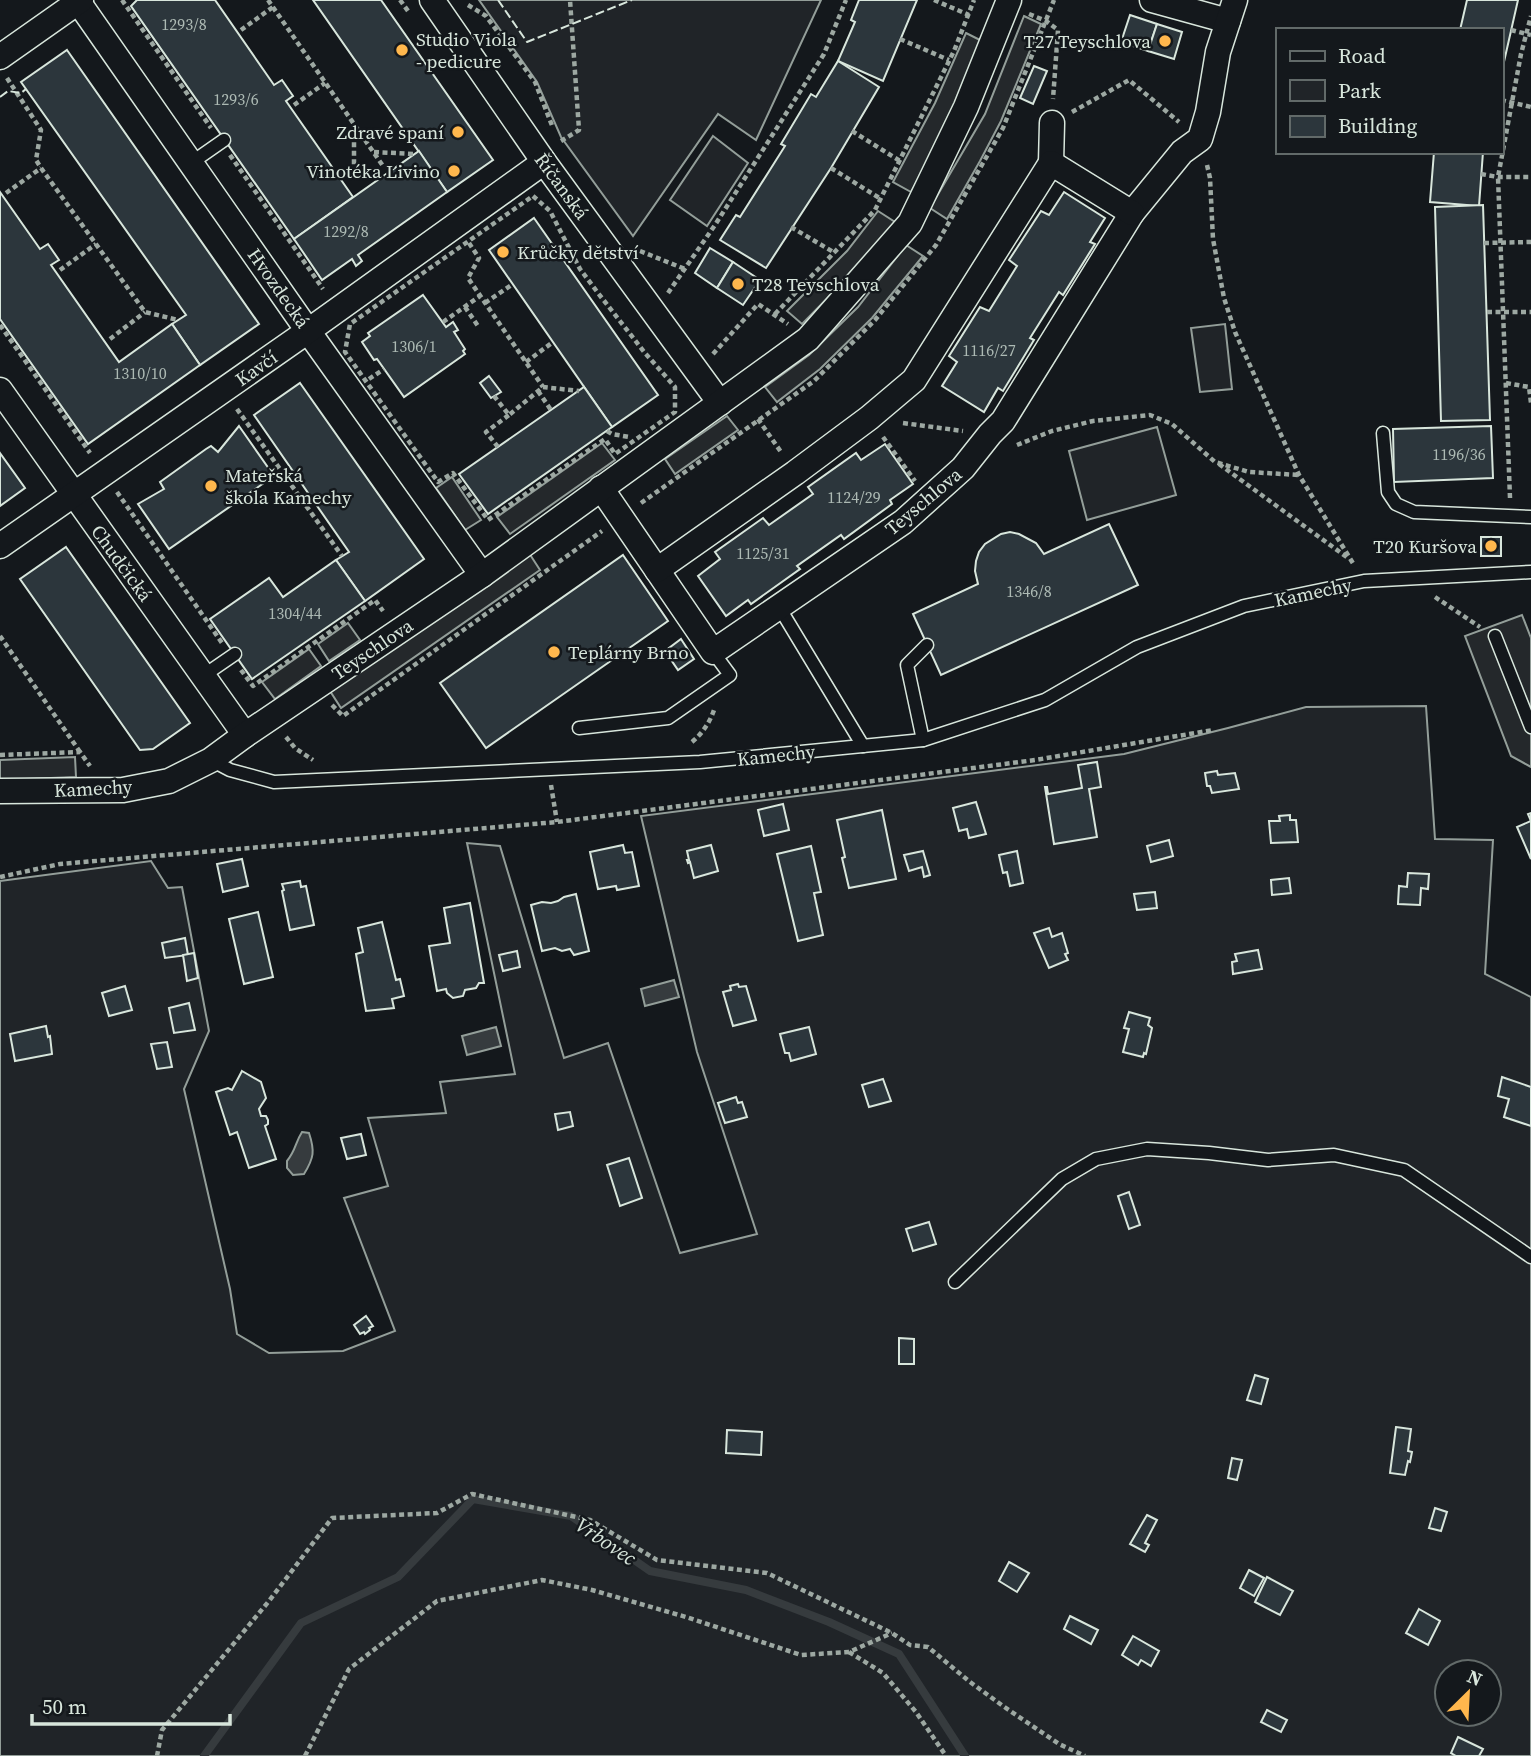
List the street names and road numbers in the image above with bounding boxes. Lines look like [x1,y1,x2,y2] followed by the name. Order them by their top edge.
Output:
[529,147,595,225] street label: Říčanská
[242,243,316,333] street label: Hvozdecká
[230,344,283,392] street label: Kavčí
[879,461,967,541] street label: Teyschlova
[85,519,159,607] street label: Chudčická
[1272,571,1354,613] street label: Kamechy
[326,612,418,686] street label: Teyschlova
[736,738,817,772] street label: Kamechy
[53,773,133,803] street label: Kamechy

